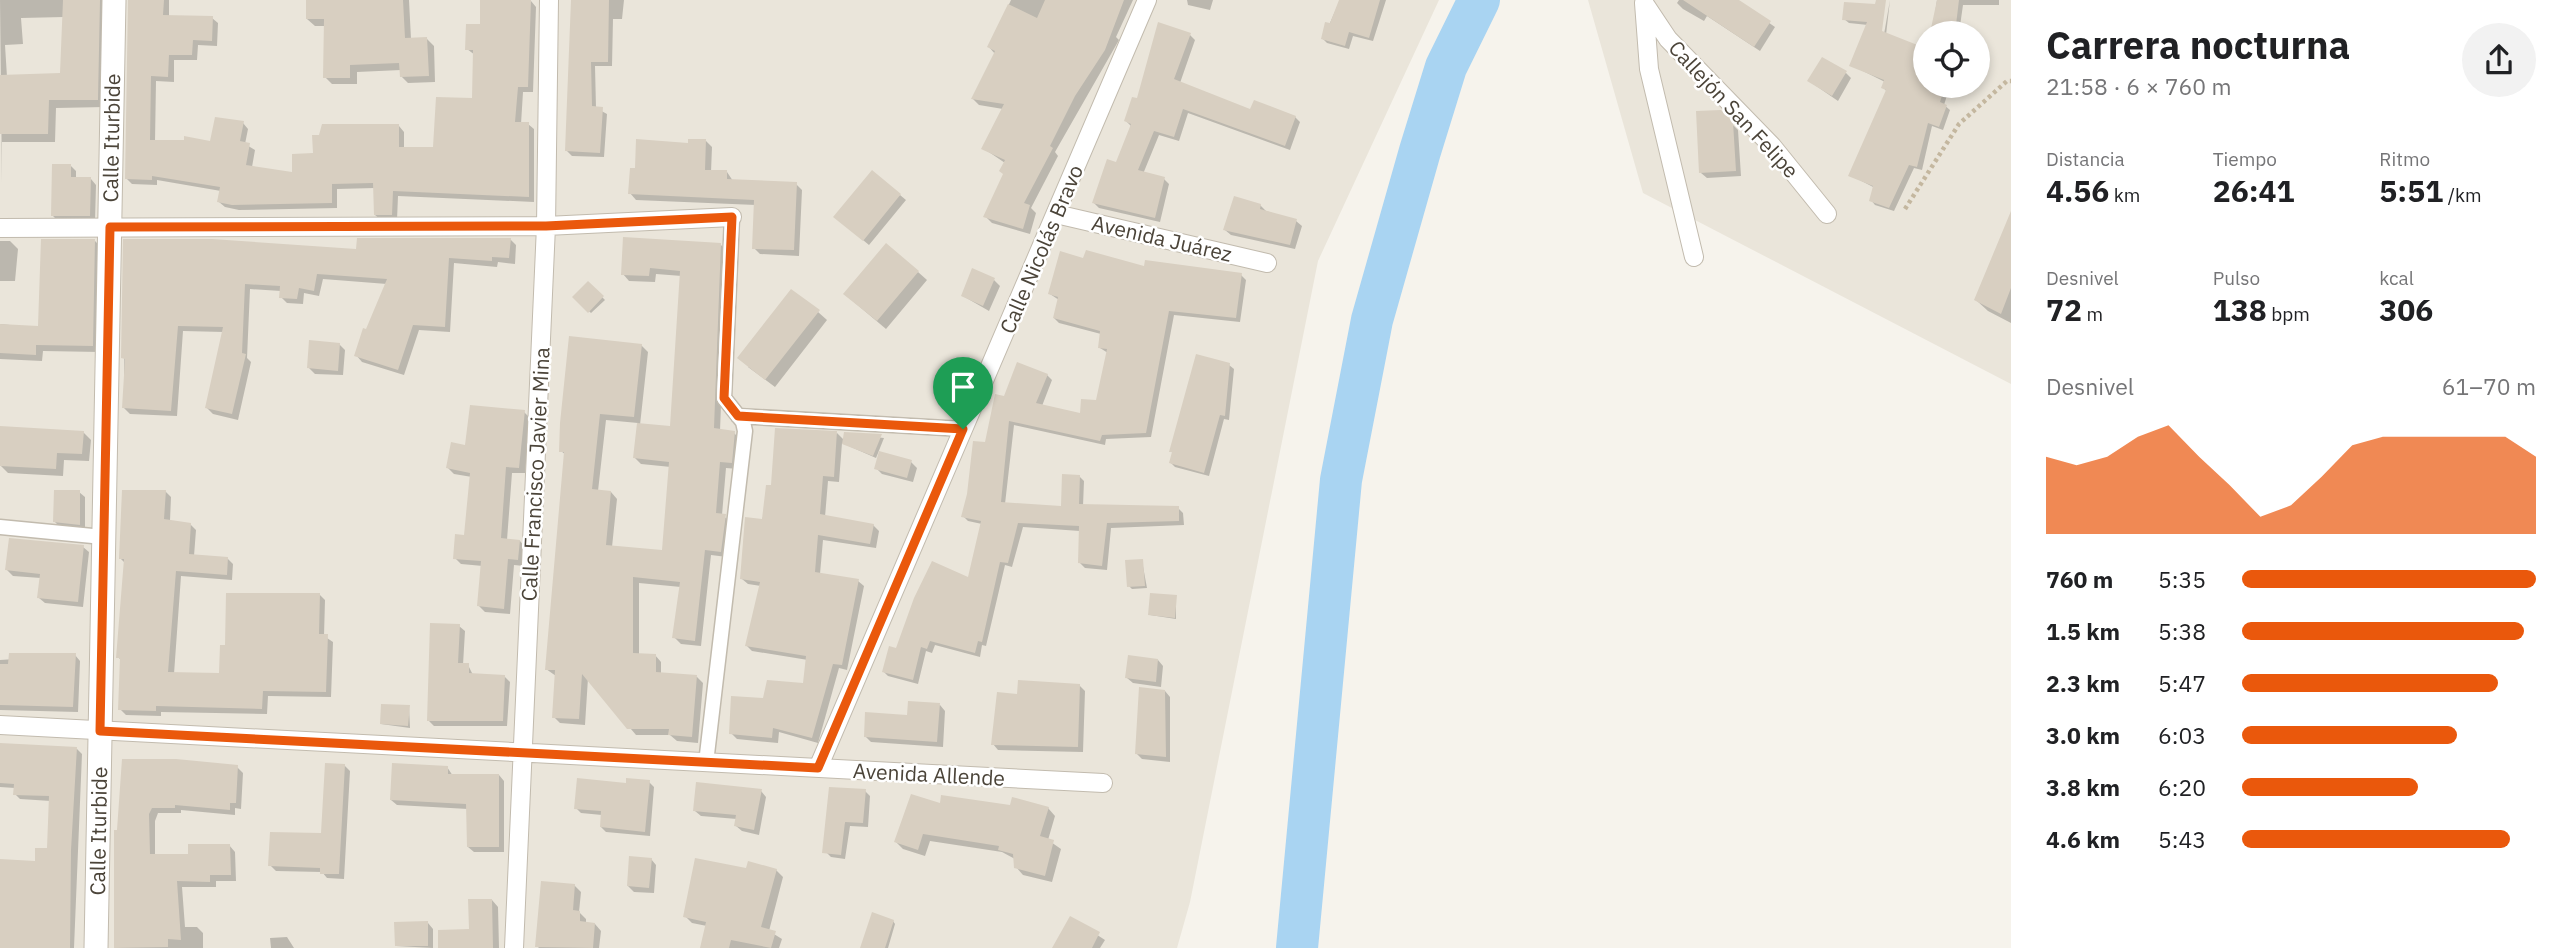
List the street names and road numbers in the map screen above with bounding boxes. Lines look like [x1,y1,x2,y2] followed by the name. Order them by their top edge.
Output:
[1663,34,1805,184] street label: Callejón San Felipe
[96,73,126,203] street label: Calle Iturbide
[993,160,1089,338] street label: Calle Nicolás Bravo
[1089,208,1235,268] street label: Avenida Juárez
[514,346,556,602] street label: Calle Francisco Javier Mina
[852,756,1006,792] street label: Avenida Allende
[83,766,113,896] street label: Calle Iturbide

